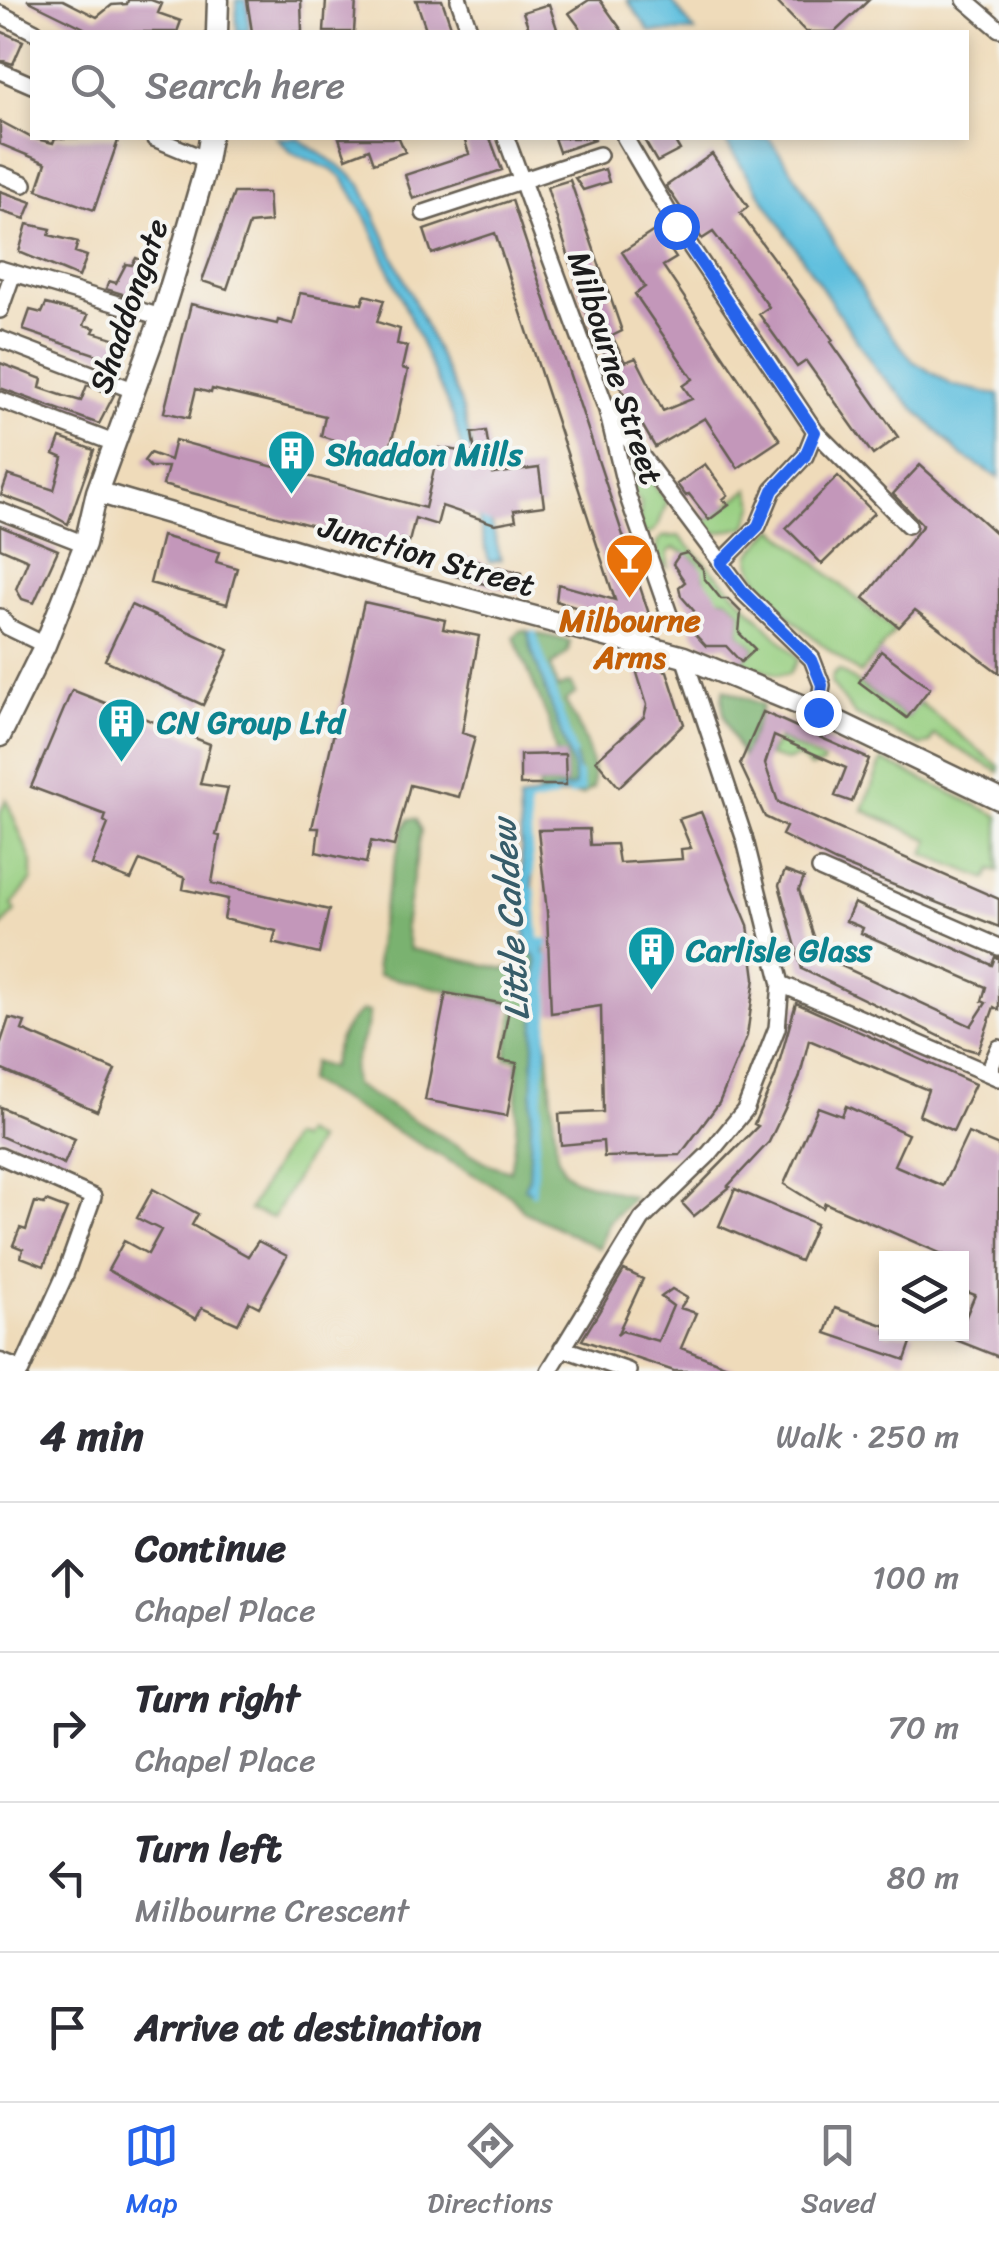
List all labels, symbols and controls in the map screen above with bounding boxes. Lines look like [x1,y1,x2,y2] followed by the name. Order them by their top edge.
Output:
[30,30,969,140] search box
[145,52,345,119] text: Search here
[65,58,120,113] icon: search
[654,204,700,250] route start
[72,211,186,401] street label: Shaddongate
[550,244,680,492] street label: Milbourne Street
[325,426,524,483] place label: Shaddon Mills
[265,428,317,496] building icon: Shaddon Mills
[311,498,542,614] street label: Junction Street
[604,532,656,600] bar icon: Milbourne Arms
[558,592,701,686] place label: Milbourne Arms
[796,690,842,736] route end
[156,694,347,751] place label: CN Group Ltd
[96,696,148,764] building icon: CN Group Ltd
[472,812,548,1023] water label: Little Caldew
[685,922,873,979] place label: Carlisle Glass
[625,924,677,992] building icon: Carlisle Glass
[879,1251,969,1341] map controls
[879,1251,969,1341] button: layers
[40,1399,144,1473] text: 4 min
[776,1408,959,1465] text: Walk · 250 m
[135,1515,286,1582] text: Continue
[872,1549,959,1606] text: 100 m
[40,1550,95,1605] icon: ahead
[135,1582,316,1639] text: Chapel Place
[135,1665,300,1732] text: Turn right
[888,1699,959,1756] text: 70 m
[40,1700,95,1755] icon: right
[135,1732,316,1789] text: Chapel Place
[135,1815,281,1882] text: Turn left
[887,1849,959,1906] text: 80 m
[40,1850,95,1905] icon: left
[135,1882,409,1939] text: Milbourne Crescent
[135,1994,482,2061] text: Arrive at destination
[40,2000,95,2055] icon: arrive
[124,2118,179,2227] tab: Map
[427,2118,553,2227] tab: Directions
[801,2118,875,2227] tab: Saved

